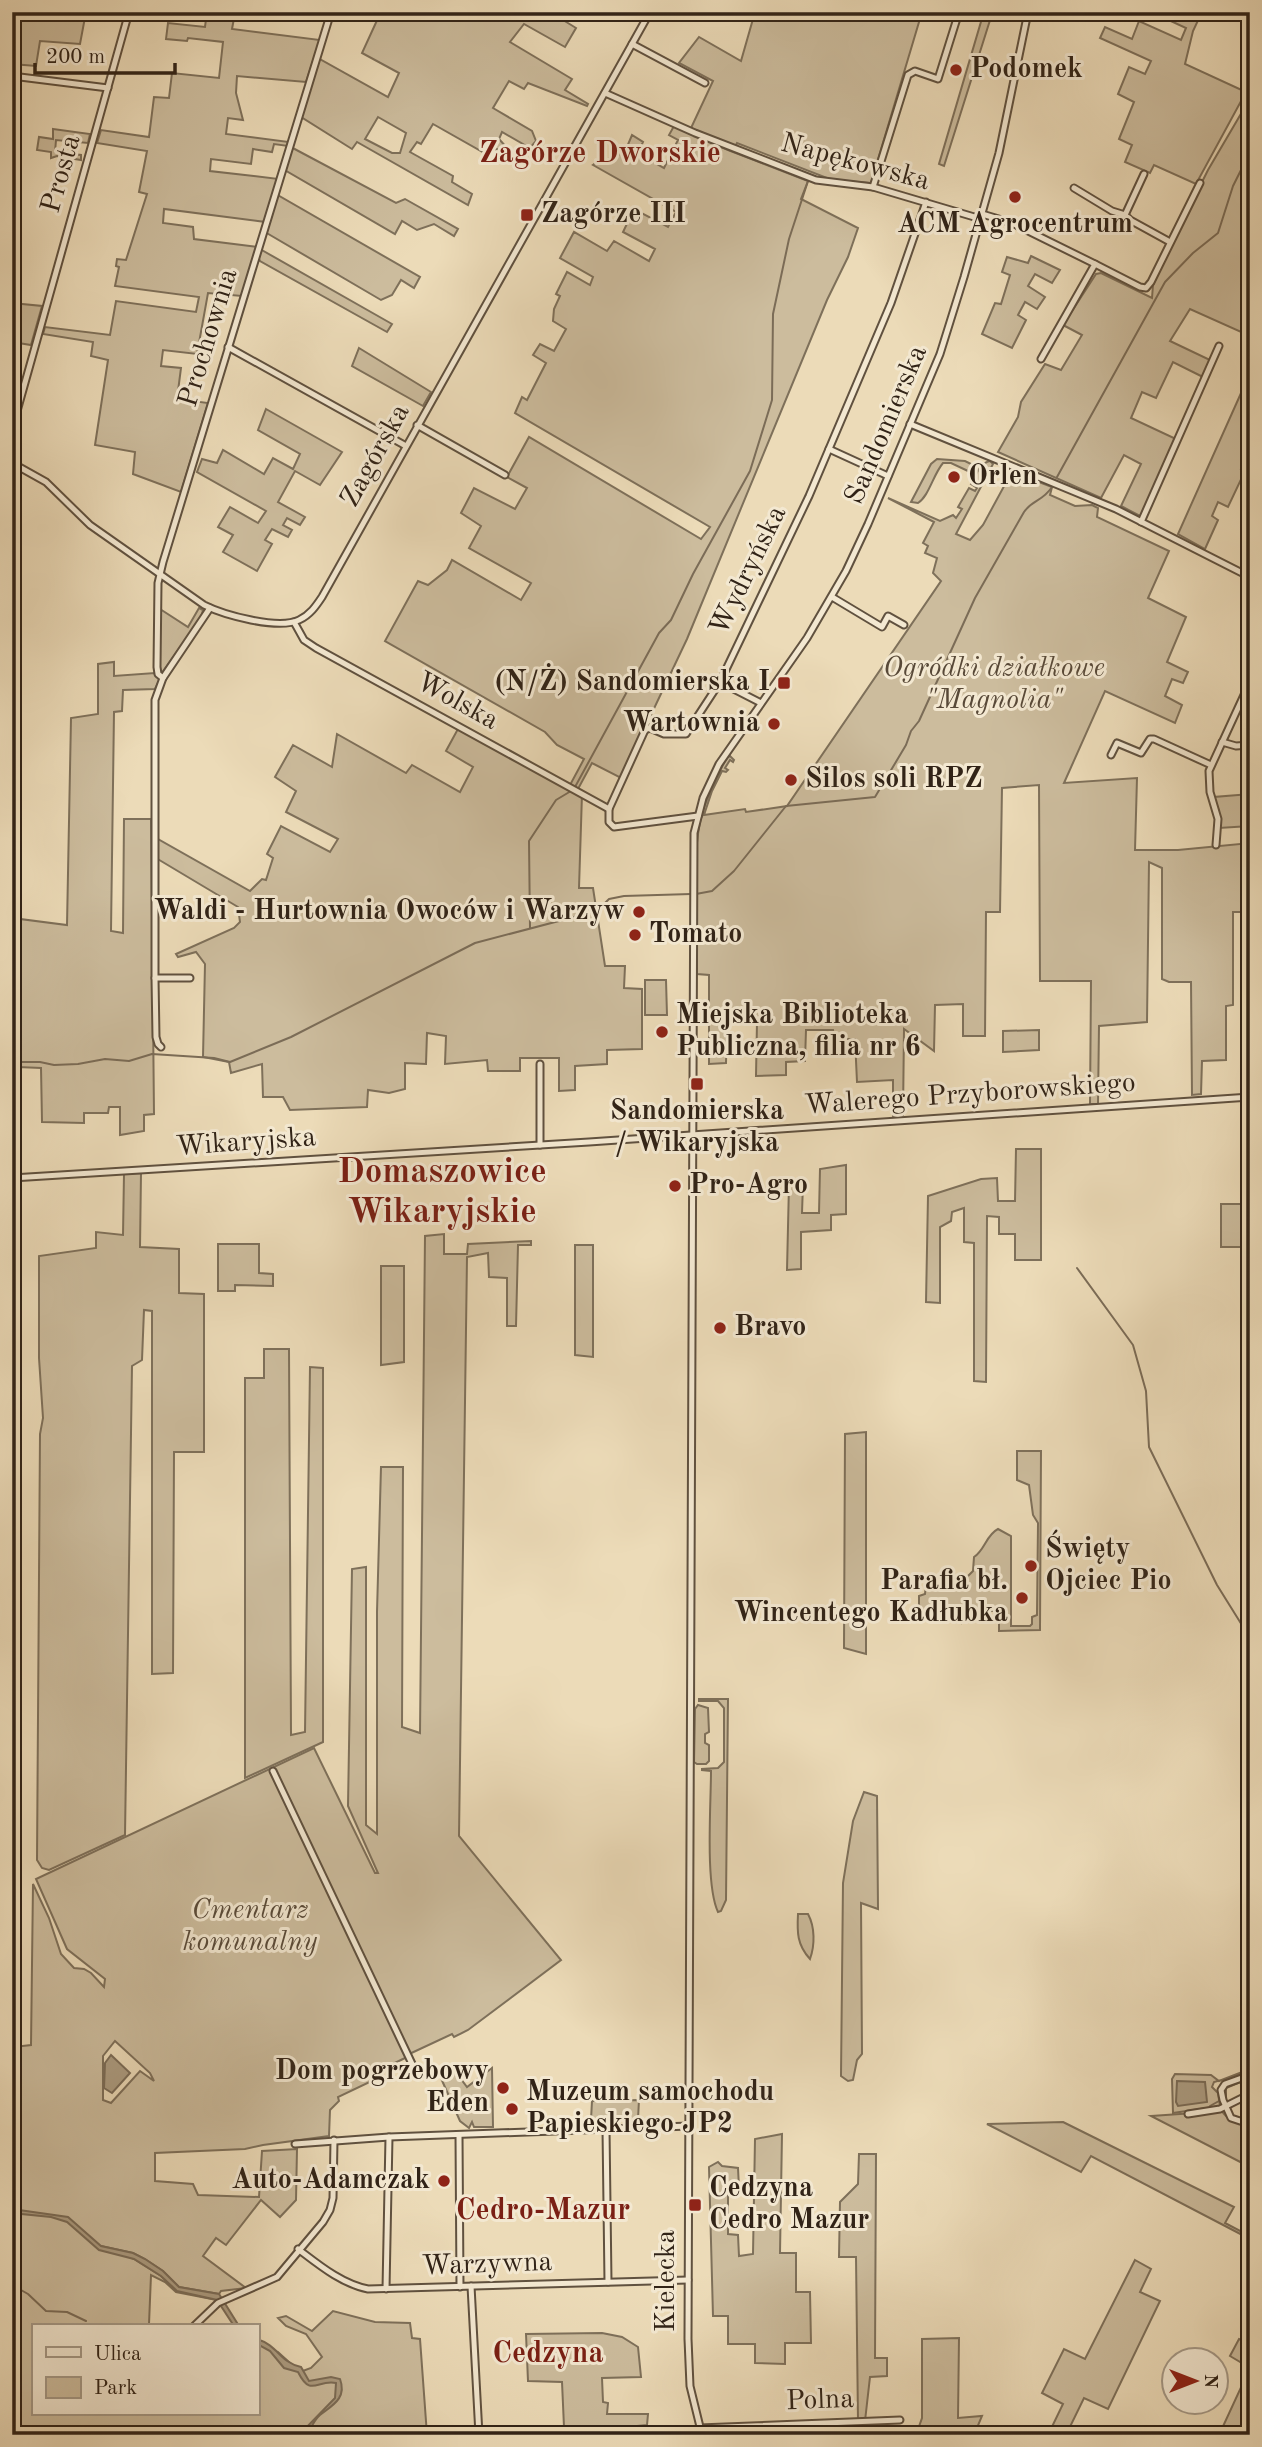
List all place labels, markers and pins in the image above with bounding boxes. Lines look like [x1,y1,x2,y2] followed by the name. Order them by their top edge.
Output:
[970,56,1083,84] place label: Podomek
[948,62,964,78] marker: Podomek
[1007,189,1023,205] marker: ACM Agrocentrum
[541,201,686,229] place label: Zagórze III
[519,207,535,223] marker: Zagórze III
[897,211,1133,239] place label: ACM Agrocentrum
[968,463,1038,491] place label: Orlen
[946,469,962,485] marker: Orlen
[495,663,770,697] place label: (N/Ż) Sandomierska I
[776,675,792,691] marker: (N/Ż) Sandomierska I
[623,710,760,738] place label: Wartownia
[766,716,782,732] marker: Wartownia
[805,766,983,794] place label: Silos soli RPZ
[783,772,799,788] marker: Silos soli RPZ
[153,898,625,926] place label: Waldi - Hurtownia Owoców i Warzyw
[631,904,647,920] marker: Waldi - Hurtownia Owoców i Warzyw
[649,921,742,949] place label: Tomato
[627,927,643,943] marker: Tomato
[676,1002,921,1062] place label: Miejska Biblioteka Publiczna, filia nr 6
[654,1024,670,1040] marker: Miejska Biblioteka Publiczna, filia nr 6
[689,1076,705,1092] marker: Sandomierska / Wikaryjska
[610,1098,784,1158] place label: Sandomierska / Wikaryjska
[689,1172,808,1200] place label: Pro-Agro
[667,1178,683,1194] marker: Pro-Agro
[734,1314,806,1342] place label: Bravo
[712,1320,728,1336] marker: Bravo
[1045,1529,1172,1596] place label: Święty Ojciec Pio
[1023,1558,1039,1574] marker: Święty Ojciec Pio
[733,1568,1008,1628] place label: Parafia bł. Wincentego Kadłubka
[1014,1590,1030,1606] marker: Parafia bł. Wincentego Kadłubka
[275,2058,489,2118] place label: Dom pogrzebowy Eden
[526,2079,774,2139] place label: Muzeum samochodu Papieskiego JP2
[495,2080,511,2096] marker: Dom pogrzebowy Eden
[504,2101,520,2117] marker: Muzeum samochodu Papieskiego JP2
[231,2167,430,2195] place label: Auto-Adamczak
[436,2173,452,2189] marker: Auto-Adamczak
[709,2175,869,2235] place label: Cedzyna Cedro Mazur
[687,2197,703,2213] marker: Cedzyna Cedro Mazur

